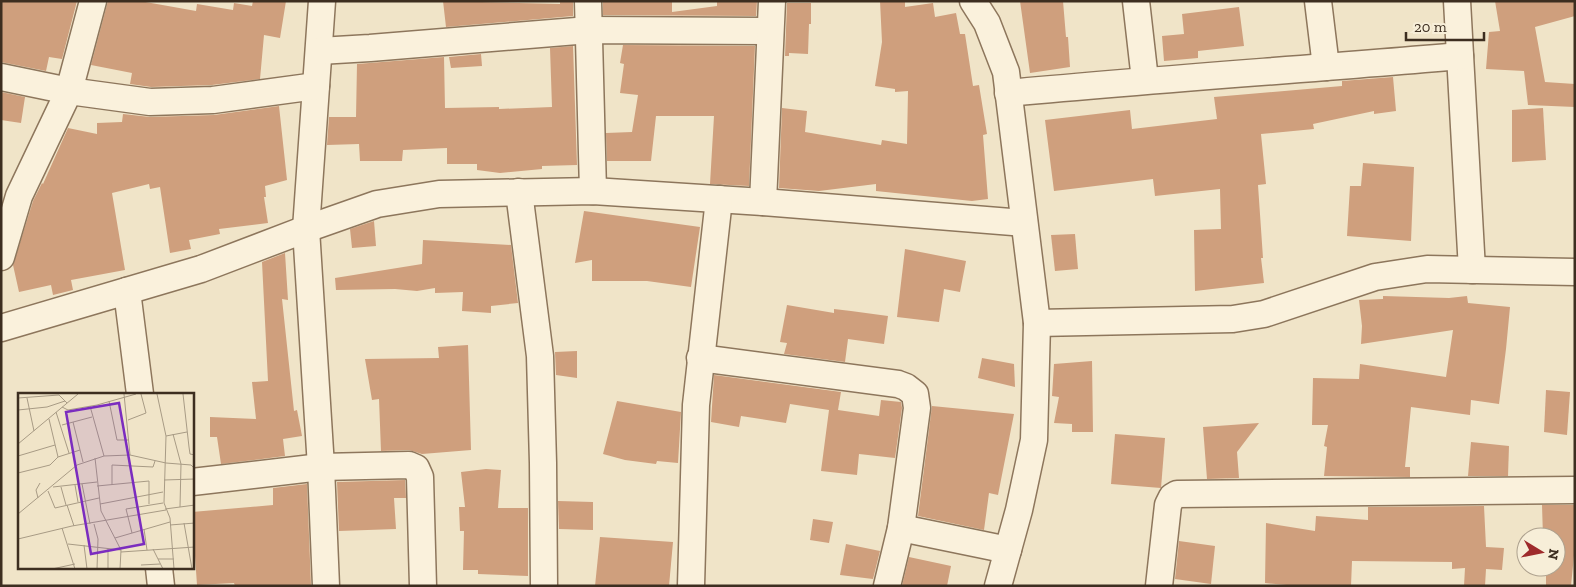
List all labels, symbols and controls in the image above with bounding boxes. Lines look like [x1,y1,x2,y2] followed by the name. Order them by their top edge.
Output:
[1406,10,1484,42] scale bar
[1414,18,1447,36] text: 20 m
[18,393,194,570] inset map
[1516,527,1566,577] north arrow
[1544,547,1563,561] text: N

